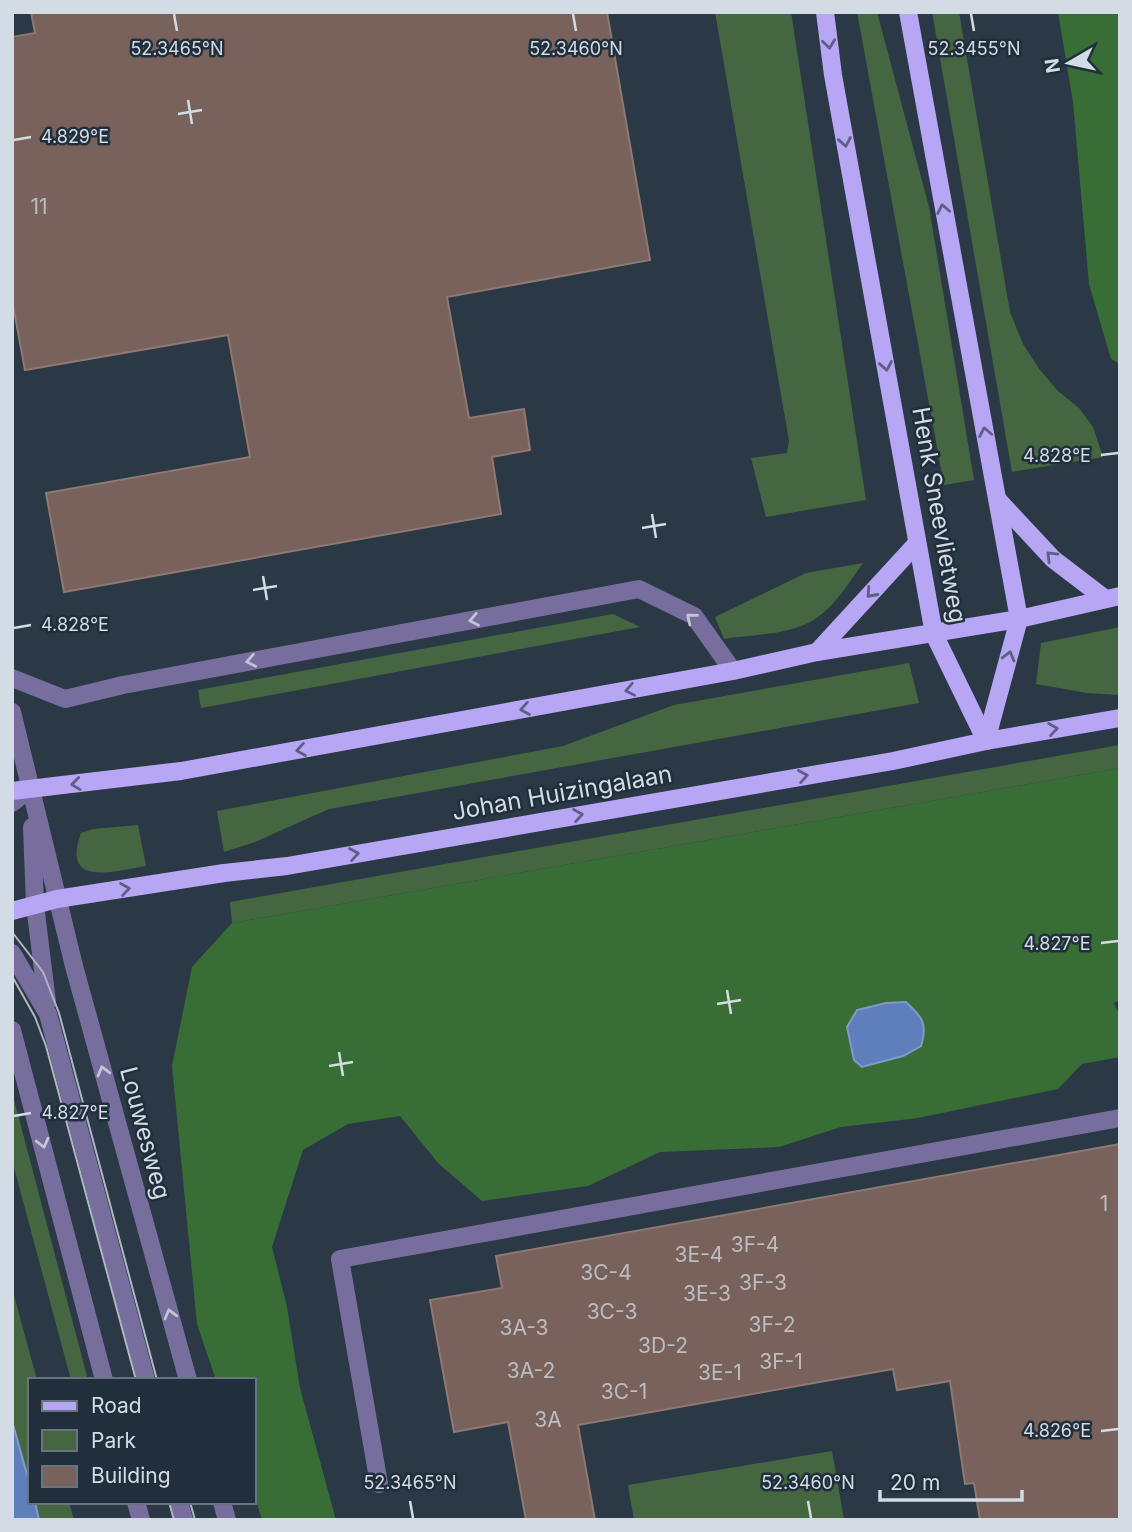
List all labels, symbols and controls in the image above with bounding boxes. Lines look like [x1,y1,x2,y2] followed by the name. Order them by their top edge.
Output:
[1034,28,1104,98] north arrow
[130,38,224,59] text: 52.3465°N
[529,38,623,59] text: 52.3460°N
[821,38,836,49] one-way arrow
[927,38,1021,59] text: 52.3455°N
[1040,57,1065,75] text: N
[41,126,109,147] text: 4.829°E
[837,136,852,148] one-way arrow
[30,194,48,219] house number: 11
[937,203,952,215] one-way arrow
[878,360,893,372] one-way arrow
[906,405,973,625] street label: Henk Sneevlietweg
[979,427,994,439] one-way arrow
[1023,445,1091,466] text: 4.828°E
[1047,552,1059,564] one-way arrow
[867,585,879,598] one-way arrow
[468,611,480,626] one-way arrow
[686,613,699,626] one-way arrow
[41,614,109,635] text: 4.828°E
[1001,650,1015,662] one-way arrow
[245,653,257,668] one-way arrow
[624,682,636,697] one-way arrow
[519,701,531,716] one-way arrow
[1047,722,1059,737] one-way arrow
[295,742,307,757] one-way arrow
[450,759,674,826] street label: Johan Huizingalaan
[797,769,809,784] one-way arrow
[70,776,82,791] one-way arrow
[573,808,584,823] one-way arrow
[348,847,360,862] one-way arrow
[119,882,131,897] one-way arrow
[1023,933,1091,954] text: 4.827°E
[114,1063,177,1202] street label: Louwesweg
[97,1065,111,1077] one-way arrow
[41,1102,109,1123] text: 4.827°E
[35,1137,49,1149] one-way arrow
[1100,1191,1108,1216] house number: 1
[731,1232,779,1257] house number: 3F-4
[675,1242,723,1267] house number: 3E-4
[580,1260,632,1285] house number: 3C-4
[739,1270,787,1295] house number: 3F-3
[683,1281,731,1306] house number: 3E-3
[587,1299,637,1324] house number: 3C-3
[164,1308,178,1320] one-way arrow
[748,1312,796,1337] house number: 3F-2
[499,1315,549,1340] house number: 3A-3
[638,1333,688,1358] house number: 3D-2
[759,1349,803,1374] house number: 3F-1
[507,1358,555,1383] house number: 3A-2
[698,1360,742,1385] house number: 3E-1
[28,1378,256,1504] legend
[601,1379,647,1404] house number: 3C-1
[91,1393,142,1418] text: Road
[534,1407,562,1432] house number: 3A
[1023,1420,1091,1441] text: 4.826°E
[91,1428,136,1453] text: Park
[880,1458,1022,1502] scale bar
[91,1463,171,1488] text: Building
[890,1470,940,1495] text: 20 m
[363,1472,457,1493] text: 52.3465°N
[761,1472,855,1493] text: 52.3460°N

